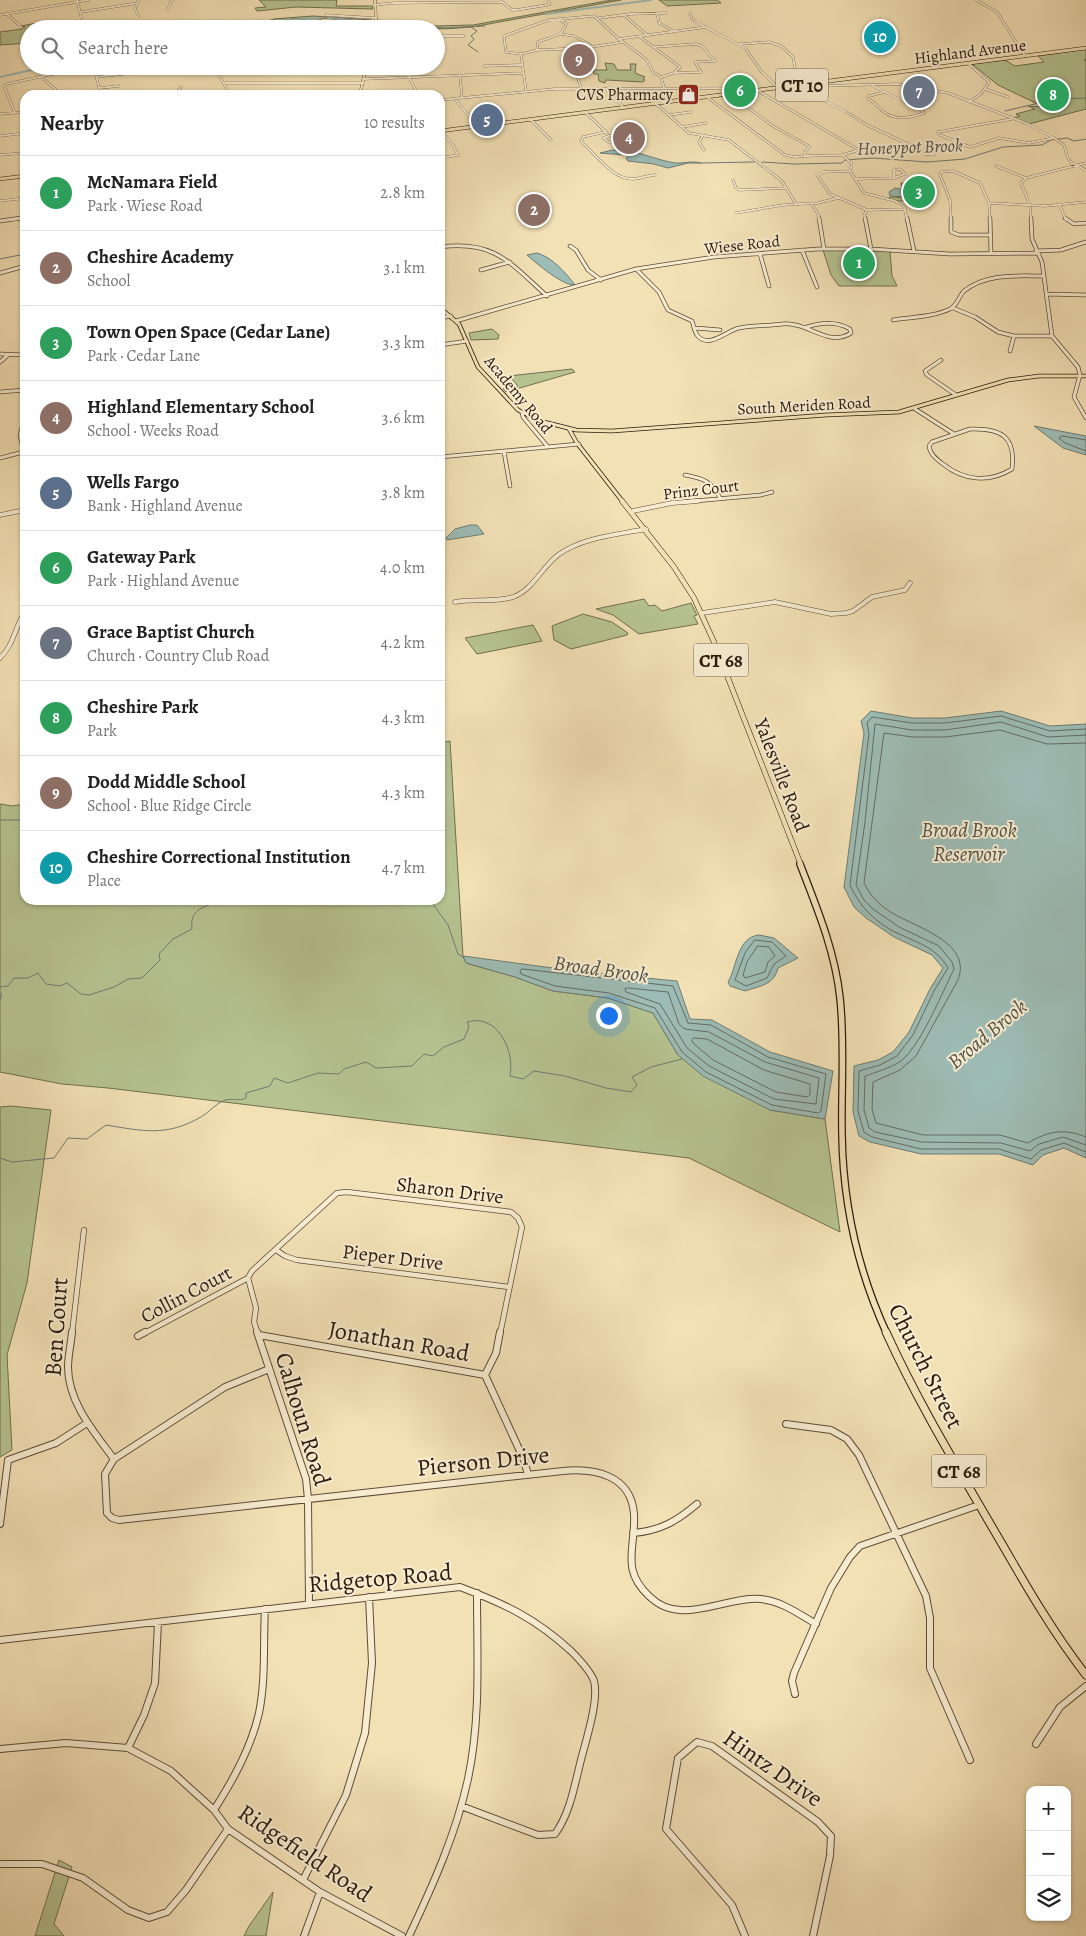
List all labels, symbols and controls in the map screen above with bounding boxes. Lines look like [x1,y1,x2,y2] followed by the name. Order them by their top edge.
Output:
[864,18,896,56] pin: 10
[20,20,445,75] search box
[38,34,66,62] icon: search
[913,34,1027,70] street label: Highland Avenue
[78,35,168,61] text: Search here
[563,41,595,79] pin: 9
[776,68,828,102] road number: CT 10
[724,72,756,110] pin: 6
[903,73,935,111] pin: 7
[1037,76,1069,114] pin: 8
[677,82,701,106] shop icon: CVS Pharmacy
[576,84,674,106] place label: CVS Pharmacy
[471,101,503,139] pin: 5
[40,109,103,137] text: Nearby
[364,112,425,134] text: 10 results
[613,119,645,157] pin: 4
[857,133,963,161] water label: Honeypot Brook
[87,169,217,195] text: McNamara Field
[903,173,935,211] pin: 3
[53,182,59,204] text: 1
[380,182,425,204] text: 2.8 km
[518,191,550,229] pin: 2
[87,195,203,217] text: Park · Wiese Road
[702,230,781,260] street label: Wiese Road
[87,244,233,270] text: Cheshire Academy
[843,244,875,282] pin: 1
[52,257,60,279] text: 2
[384,257,425,279] text: 3.1 km
[87,270,130,292] text: School
[87,319,330,345] text: Town Open Space (Cedar Lane)
[53,332,59,354] text: 3
[382,332,425,354] text: 3.3 km
[87,345,200,367] text: Park · Cedar Lane
[478,350,558,439] street label: Academy Road
[737,391,872,420] street label: South Meriden Road
[87,394,314,420] text: Highland Elementary School
[52,407,60,429] text: 4
[382,407,425,429] text: 3.6 km
[87,420,219,442] text: School · Weeks Road
[87,469,179,495] text: Wells Fargo
[662,474,740,506] street label: Prinz Court
[53,482,59,504] text: 5
[381,482,425,504] text: 3.8 km
[87,495,243,517] text: Bank · Highland Avenue
[87,544,195,570] text: Gateway Park
[52,557,60,579] text: 6
[380,557,425,579] text: 4.0 km
[87,570,239,592] text: Park · Highland Avenue
[87,619,255,645] text: Grace Baptist Church
[53,632,59,654] text: 7
[381,632,425,654] text: 4.2 km
[694,644,748,676] road number: CT 68
[87,645,269,667] text: Church · Country Club Road
[87,694,198,720] text: Cheshire Park
[52,707,60,729] text: 8
[382,707,425,729] text: 4.3 km
[747,714,816,836] street label: Yalesville Road
[87,720,117,742] text: Park
[87,769,246,795] text: Dodd Middle School
[52,782,60,804] text: 9
[382,782,425,804] text: 4.3 km
[87,795,251,817] text: School · Blue Ridge Circle
[921,816,1017,868] water label: Broad Brook Reservoir
[87,844,351,870] text: Cheshire Correctional Institution
[49,857,63,879] text: 10
[382,857,425,879] text: 4.7 km
[87,870,121,892] text: Place
[552,948,650,990] water label: Broad Brook
[941,993,1033,1075] water label: Broad Brook
[596,1003,622,1029] your location
[395,1171,505,1210] street label: Sharon Drive
[341,1238,445,1277] street label: Pieper Drive
[136,1259,237,1330] street label: Collin Court
[37,1276,75,1378] street label: Ben Court
[881,1298,971,1434] street label: Church Street
[326,1313,472,1369] street label: Jonathan Road
[268,1348,338,1490] street label: Calhoun Road
[415,1438,551,1484] street label: Pierson Drive
[932,1454,986,1488] road number: CT 68
[307,1556,453,1600] street label: Ridgetop Road
[717,1722,829,1814] street label: Hintz Drive
[1026,1786,1071,1921] map controls
[1026,1786,1071,1831] button: +
[232,1796,378,1910] street label: Ridgefield Road
[1026,1831,1071,1876] button: −
[1026,1876,1071,1921] button: layers

